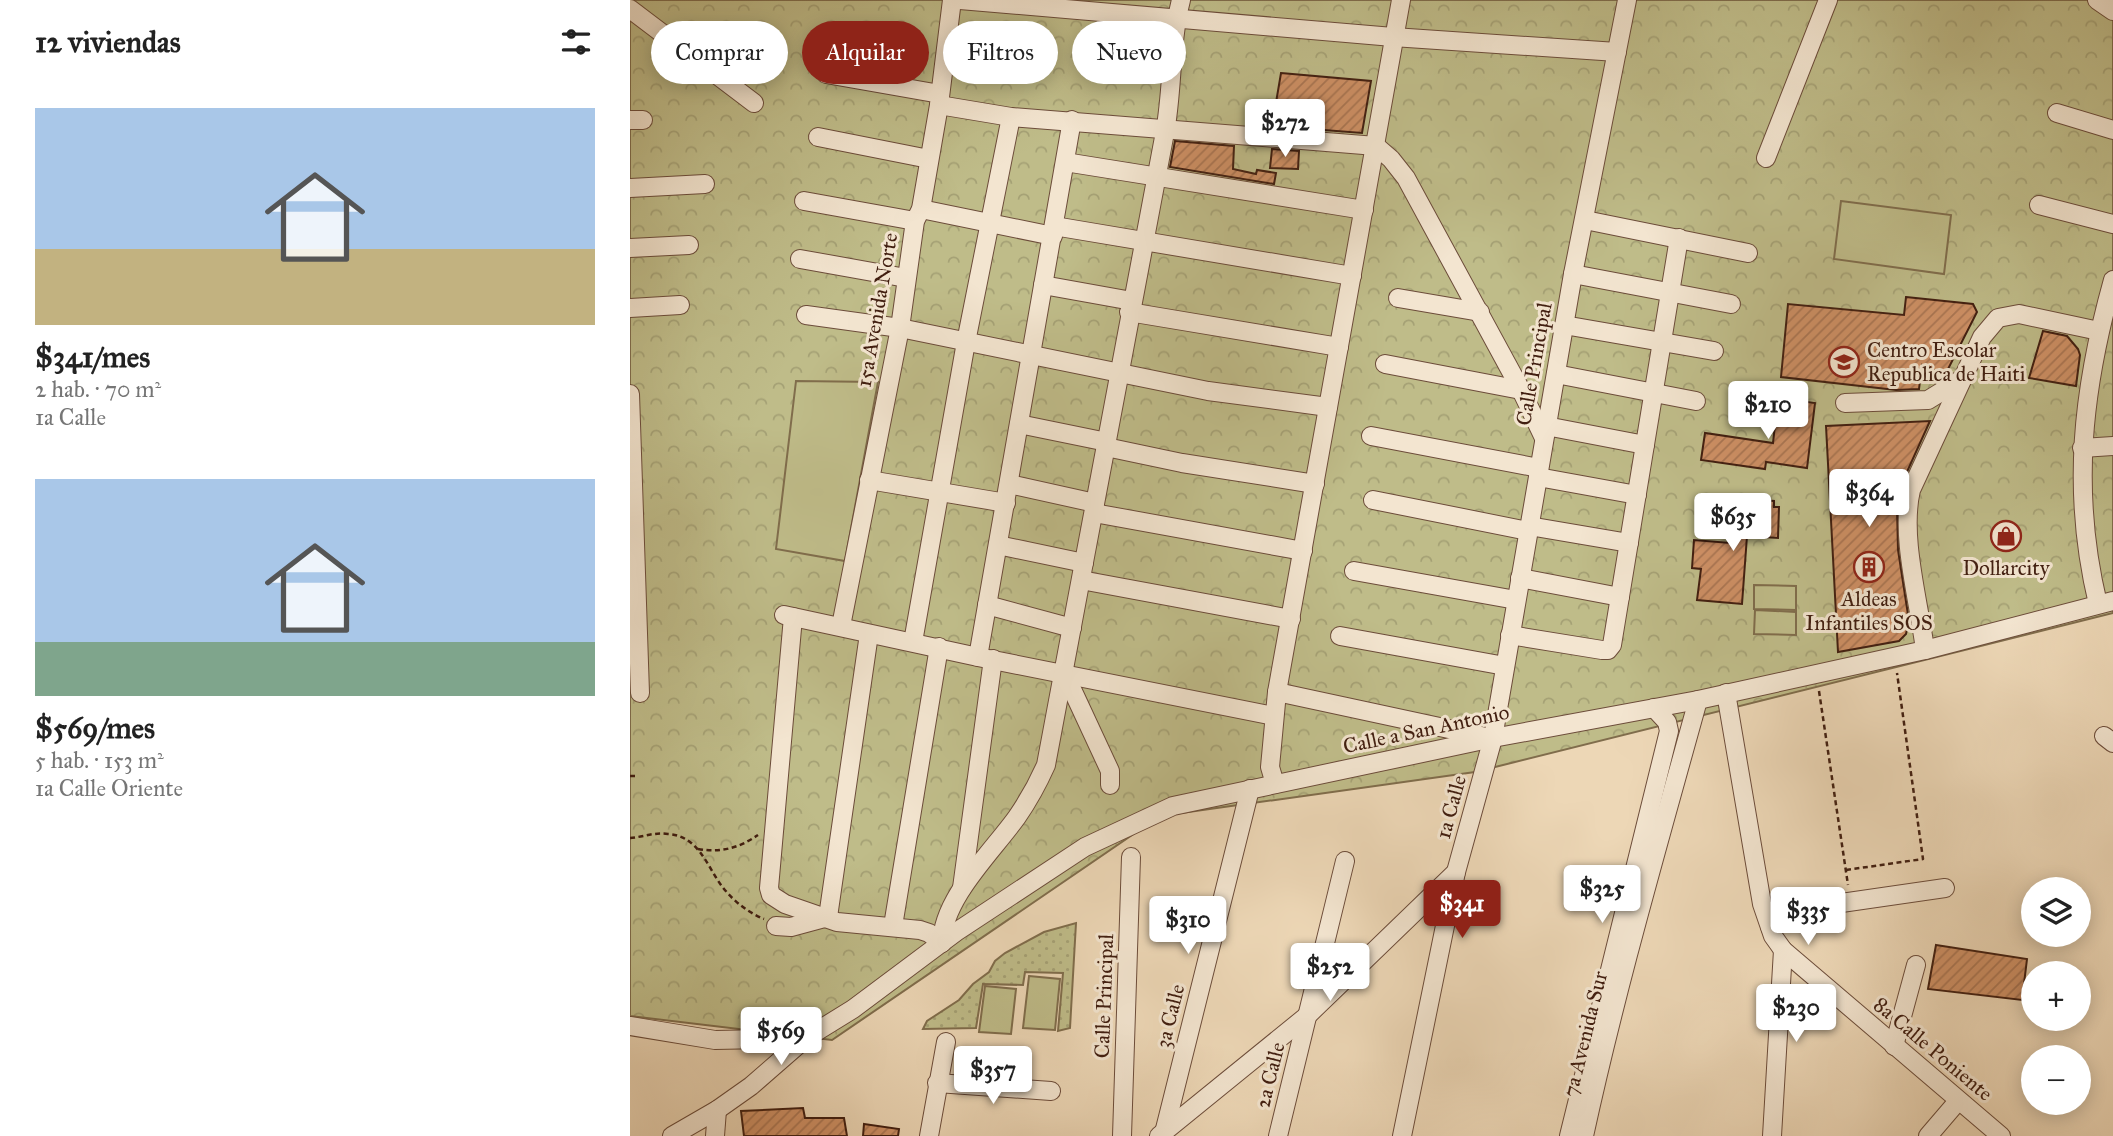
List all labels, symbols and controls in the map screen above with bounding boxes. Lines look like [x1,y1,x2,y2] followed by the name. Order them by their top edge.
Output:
[651,21,788,84] chip: Comprar
[802,21,929,84] chip: Alquilar
[943,21,1058,84] chip: Filtros
[1072,21,1186,84] chip: Nuevo
[557,23,595,61] icon: filters
[35,24,181,60] text: 12 viviendas
[1244,100,1326,159] pin: $272
[1261,108,1309,136] text: $272
[252,154,378,280] icon: home
[851,231,903,389] street label: 15a Avenida Norte
[1510,300,1558,427] street label: Calle Principal
[1867,337,2026,387] place label: Centro Escolar Republica de Haiti
[35,339,150,375] text: $341/mes
[1827,345,1861,379] school or university icon: Centro Escolar Republica de Haiti
[35,375,161,403] text: 2 hab. · 70 m²
[1727,382,1809,441] pin: $210
[1744,390,1792,418] text: $210
[35,403,106,431] text: 1a Calle
[1828,470,1910,529] pin: $364
[1845,478,1893,506] text: $364
[1692,494,1774,553] pin: $635
[1710,502,1756,530] text: $635
[1989,519,2023,553] shop icon: Dollarcity
[252,525,378,651] icon: home
[1852,550,1886,584] building icon: Aldeas Infantiles SOS
[1962,555,2051,581] place label: Dollarcity
[1805,586,1933,636] place label: Aldeas Infantiles SOS
[1340,699,1512,759] street label: Calle a San Antonio
[35,710,155,746] text: $569/mes
[35,746,164,774] text: 5 hab. · 153 m²
[1430,772,1472,842] street label: 1a Calle
[35,774,183,802] text: 1a Calle Oriente
[1561,866,1643,925] pin: $325
[1580,874,1624,902] text: $325
[2021,877,2091,1115] map controls
[2021,877,2091,947] button: layers
[1421,880,1503,940] pin: $341
[1767,888,1849,947] pin: $335
[1440,889,1484,917] text: $341
[1787,896,1829,924] text: $335
[1147,897,1229,956] pin: $310
[1165,905,1211,933] text: $310
[1089,933,1119,1059] street label: Calle Principal
[1289,944,1371,1003] pin: $252
[1306,952,1354,980] text: $252
[2021,961,2091,1031] button: +
[1557,968,1613,1100] street label: 7a Avenida Sur
[1150,981,1191,1051] street label: 3a Calle
[1755,984,1837,1044] pin: $230
[1868,992,1998,1107] street label: 8a Calle Poniente
[1772,993,1820,1021] text: $230
[740,1007,822,1067] pin: $569
[757,1016,805,1044] text: $569
[1249,1039,1291,1111] street label: 2a Calle
[2021,1045,2091,1115] button: −
[952,1046,1034,1106] pin: $357
[970,1055,1016,1083] text: $357

